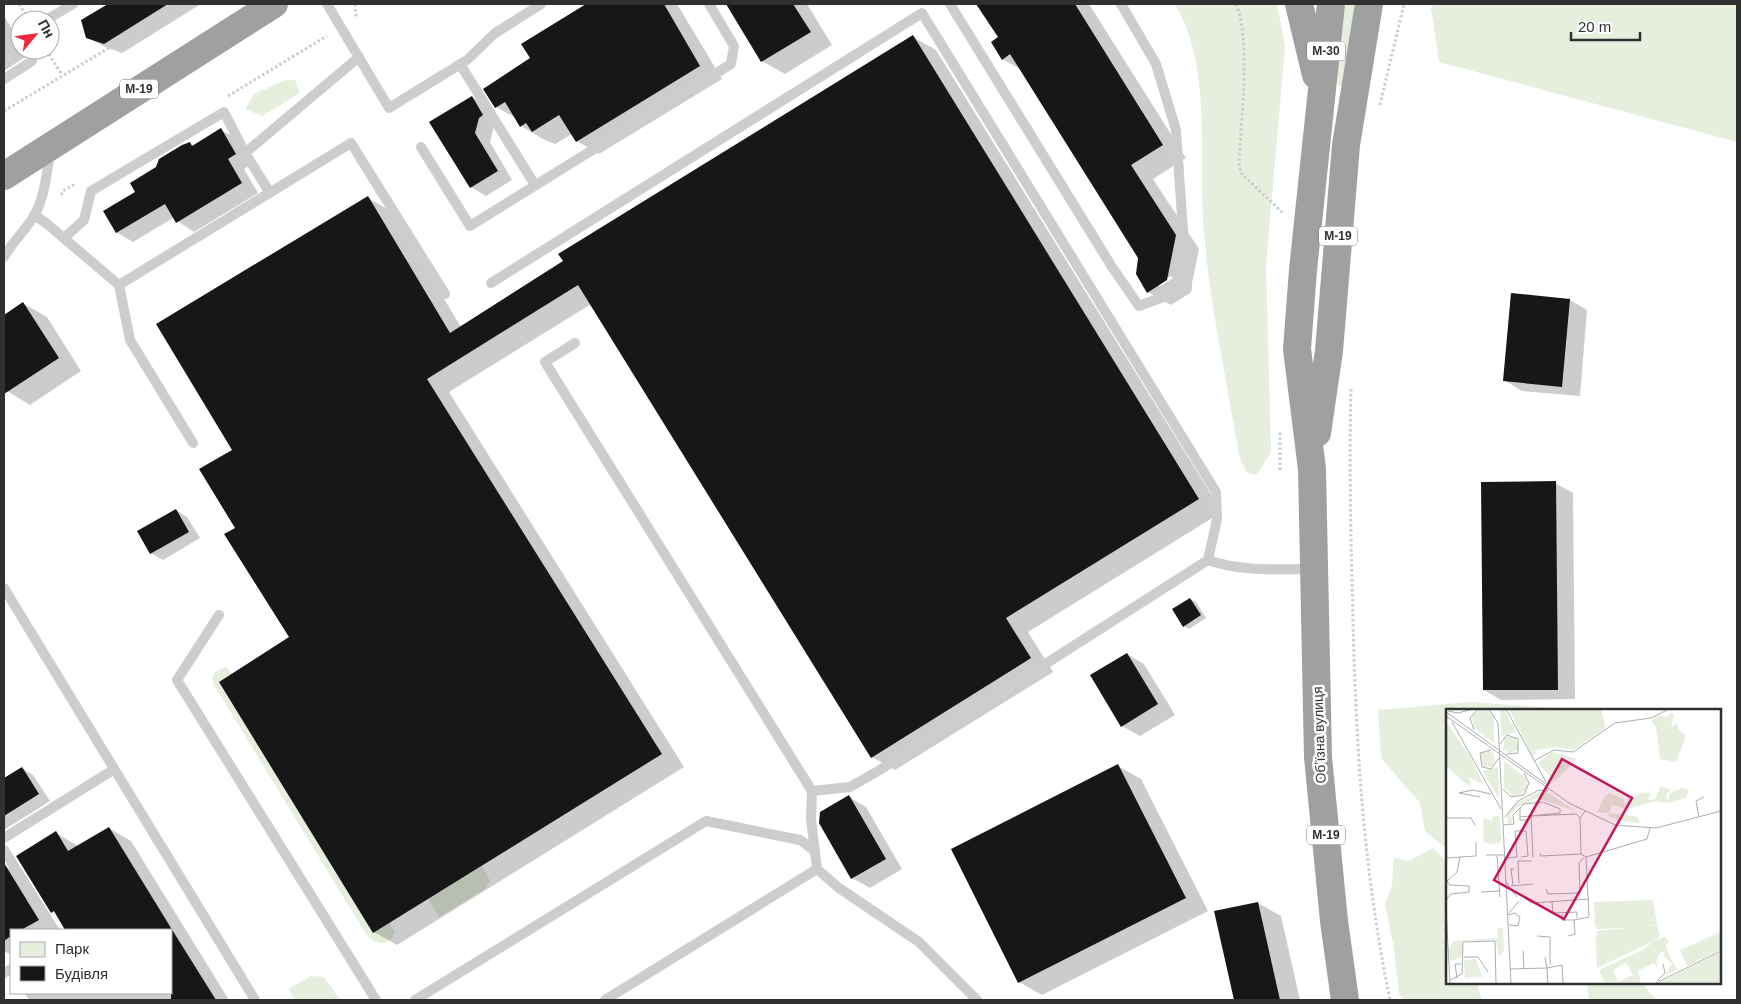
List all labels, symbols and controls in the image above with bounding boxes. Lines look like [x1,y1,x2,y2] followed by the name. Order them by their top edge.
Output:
[10,10,60,60] north arrow
[1571,10,1640,42] scale bar
[35,17,58,41] text: Пн
[1578,18,1611,35] text: 20 m
[1307,41,1345,60] road number: М-30
[120,80,158,98] road number: М-19
[1319,227,1357,246] road number: М-19
[1309,686,1329,784] street label: Обʼїзна вулиця
[1446,709,1721,984] inset map
[1307,826,1345,844] road number: М-19
[10,929,172,994] legend
[55,940,89,957] text: Парк
[55,965,108,982] text: Будівля

